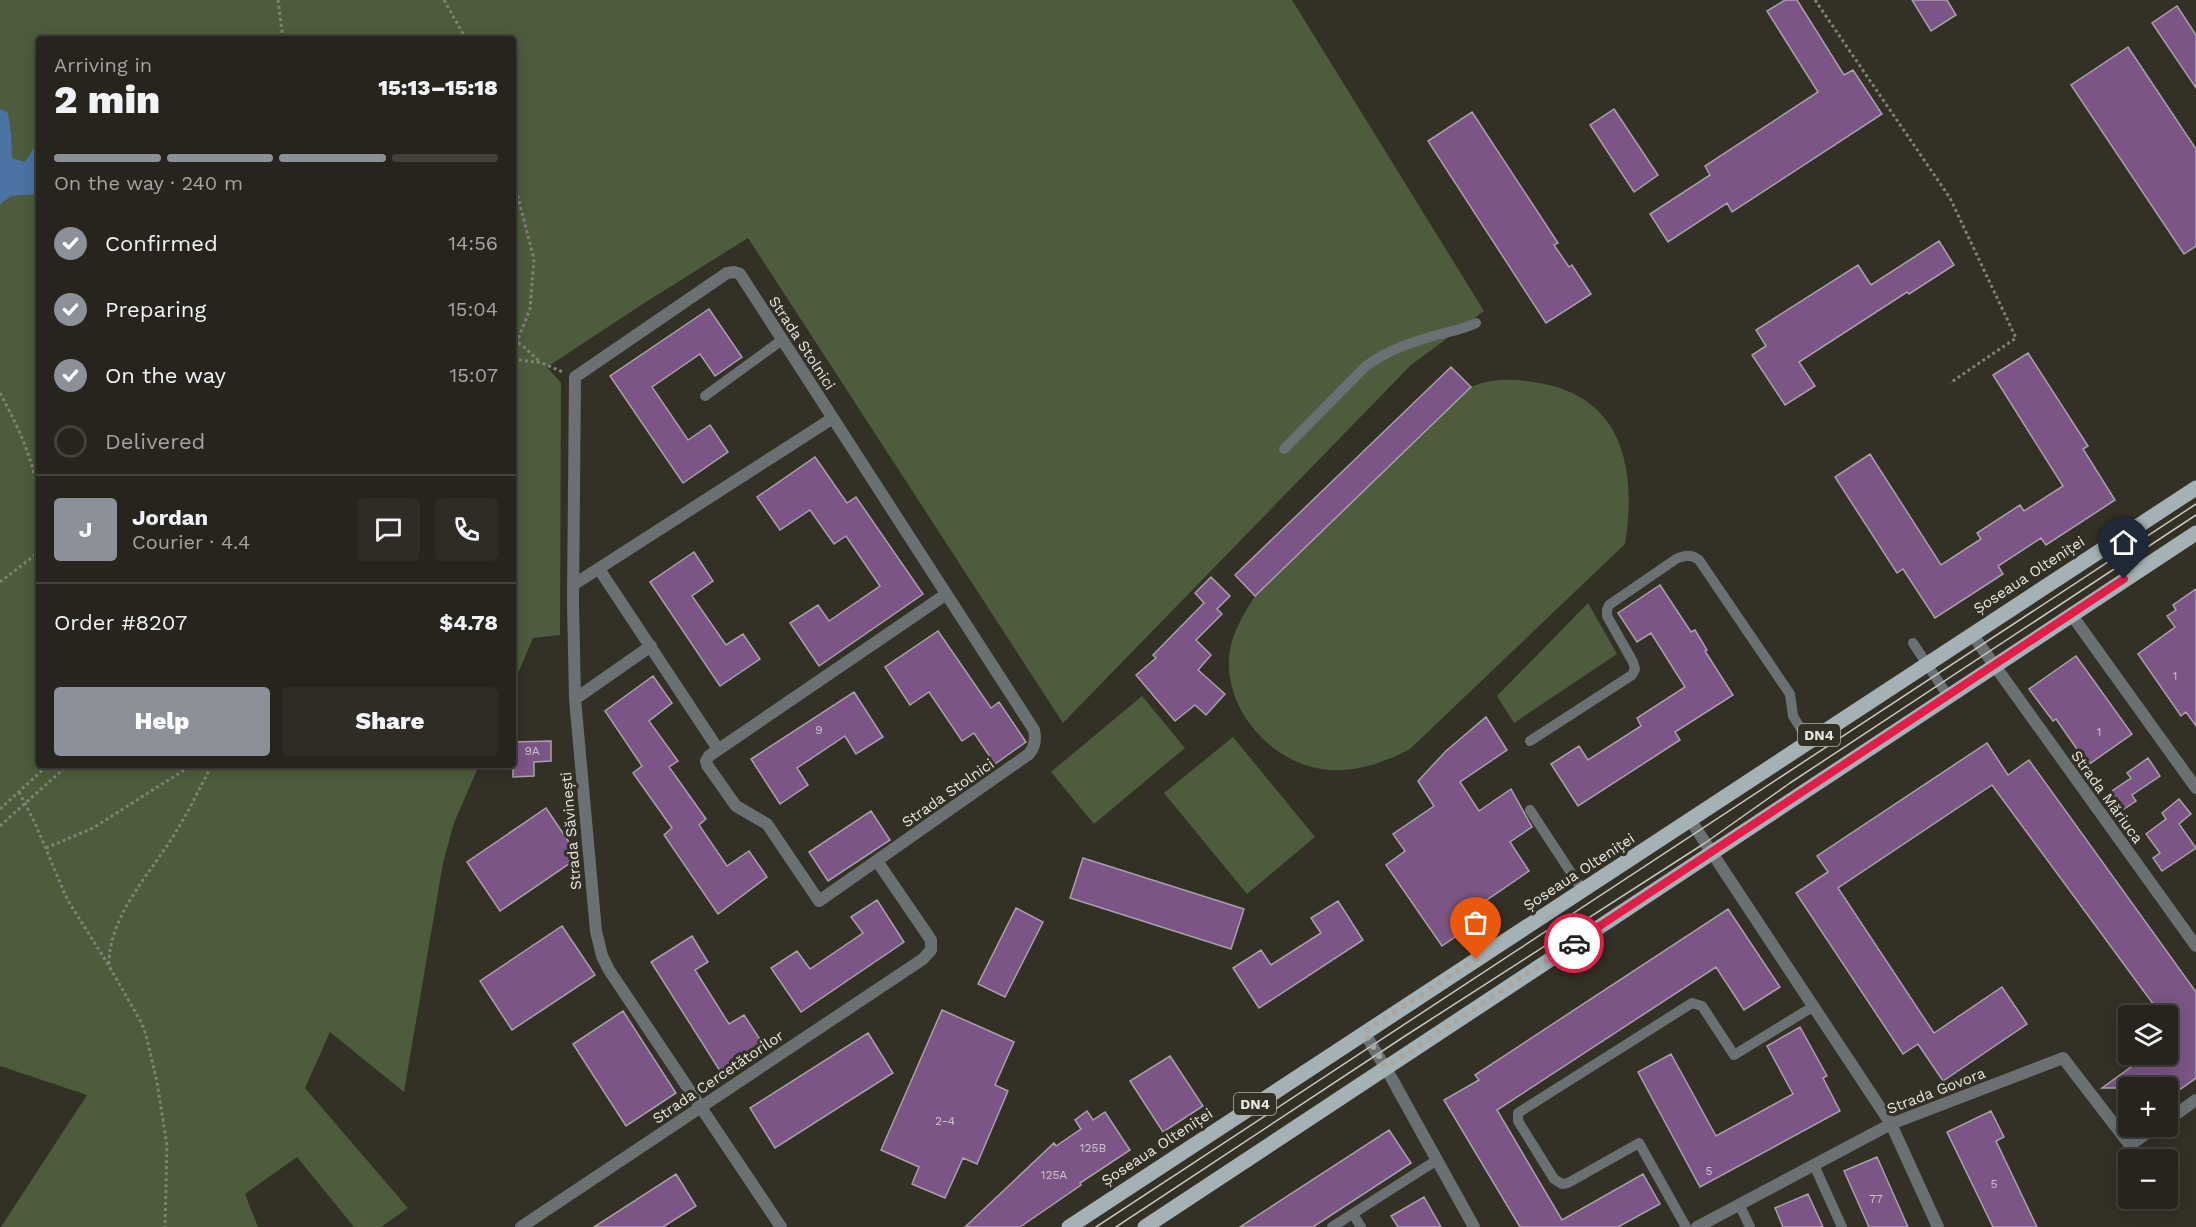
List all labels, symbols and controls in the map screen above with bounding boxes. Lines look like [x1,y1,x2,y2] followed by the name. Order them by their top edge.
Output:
[54,53,152,77] text: Arriving in
[378,75,498,100] text: 15:13–15:18
[54,77,160,122] text: 2 min
[54,171,243,195] text: On the way · 240 m
[54,227,87,260] icon: check
[105,231,218,256] text: Confirmed
[448,231,498,255] text: 14:56
[54,293,87,326] icon: check
[765,293,839,393] street label: Strada Stolnici
[105,297,206,322] text: Preparing
[448,297,498,321] text: 15:04
[54,359,87,392] icon: check
[105,363,226,388] text: On the way
[449,363,498,387] text: 15:07
[105,429,205,454] text: Delivered
[357,498,420,561] button: chat
[435,498,498,561] button: phone
[132,505,208,530] text: Jordan
[79,517,92,542] text: J
[2098,517,2149,579] pin
[2107,526,2140,559] icon: home
[132,530,250,554] text: Courier · 4.4
[1970,532,2088,618] street label: Șoseaua Olteniței
[54,610,187,635] text: Order #8207
[439,610,498,635] text: $4.78
[2173,669,2177,683] house number: 1
[54,687,270,756] button: Help
[282,687,498,756] button: Share
[815,723,823,737] house number: 9
[1798,724,1840,746] road number: DN4
[2097,725,2101,739] house number: 1
[524,744,540,758] house number: 9A
[2067,747,2147,847] street label: Strada Măriuca
[899,755,997,831] street label: Strada Stolnici
[557,771,585,891] street label: Strada Săvinești
[1520,829,1638,915] street label: Șoseaua Olteniței
[1450,897,1501,959] pin
[1459,906,1492,939] icon: bag
[1544,913,1604,973] courier
[1558,927,1591,960] icon: car
[2118,1005,2178,1209] map controls
[2118,1005,2178,1065] button: layers
[649,1026,787,1128] street label: Strada Cercetătorilor
[1884,1064,1988,1118] street label: Strada Govora
[2118,1077,2178,1137] button: +
[1234,1093,1276,1115] road number: DN4
[1098,1104,1216,1190] street label: Șoseaua Olteniței
[935,1114,955,1128] house number: 2-4
[1080,1141,1106,1155] house number: 125B
[2118,1149,2178,1209] button: −
[1706,1164,1713,1178] house number: 5
[1041,1168,1067,1182] house number: 125A
[1991,1177,1998,1191] house number: 5
[1869,1192,1883,1206] house number: 77

